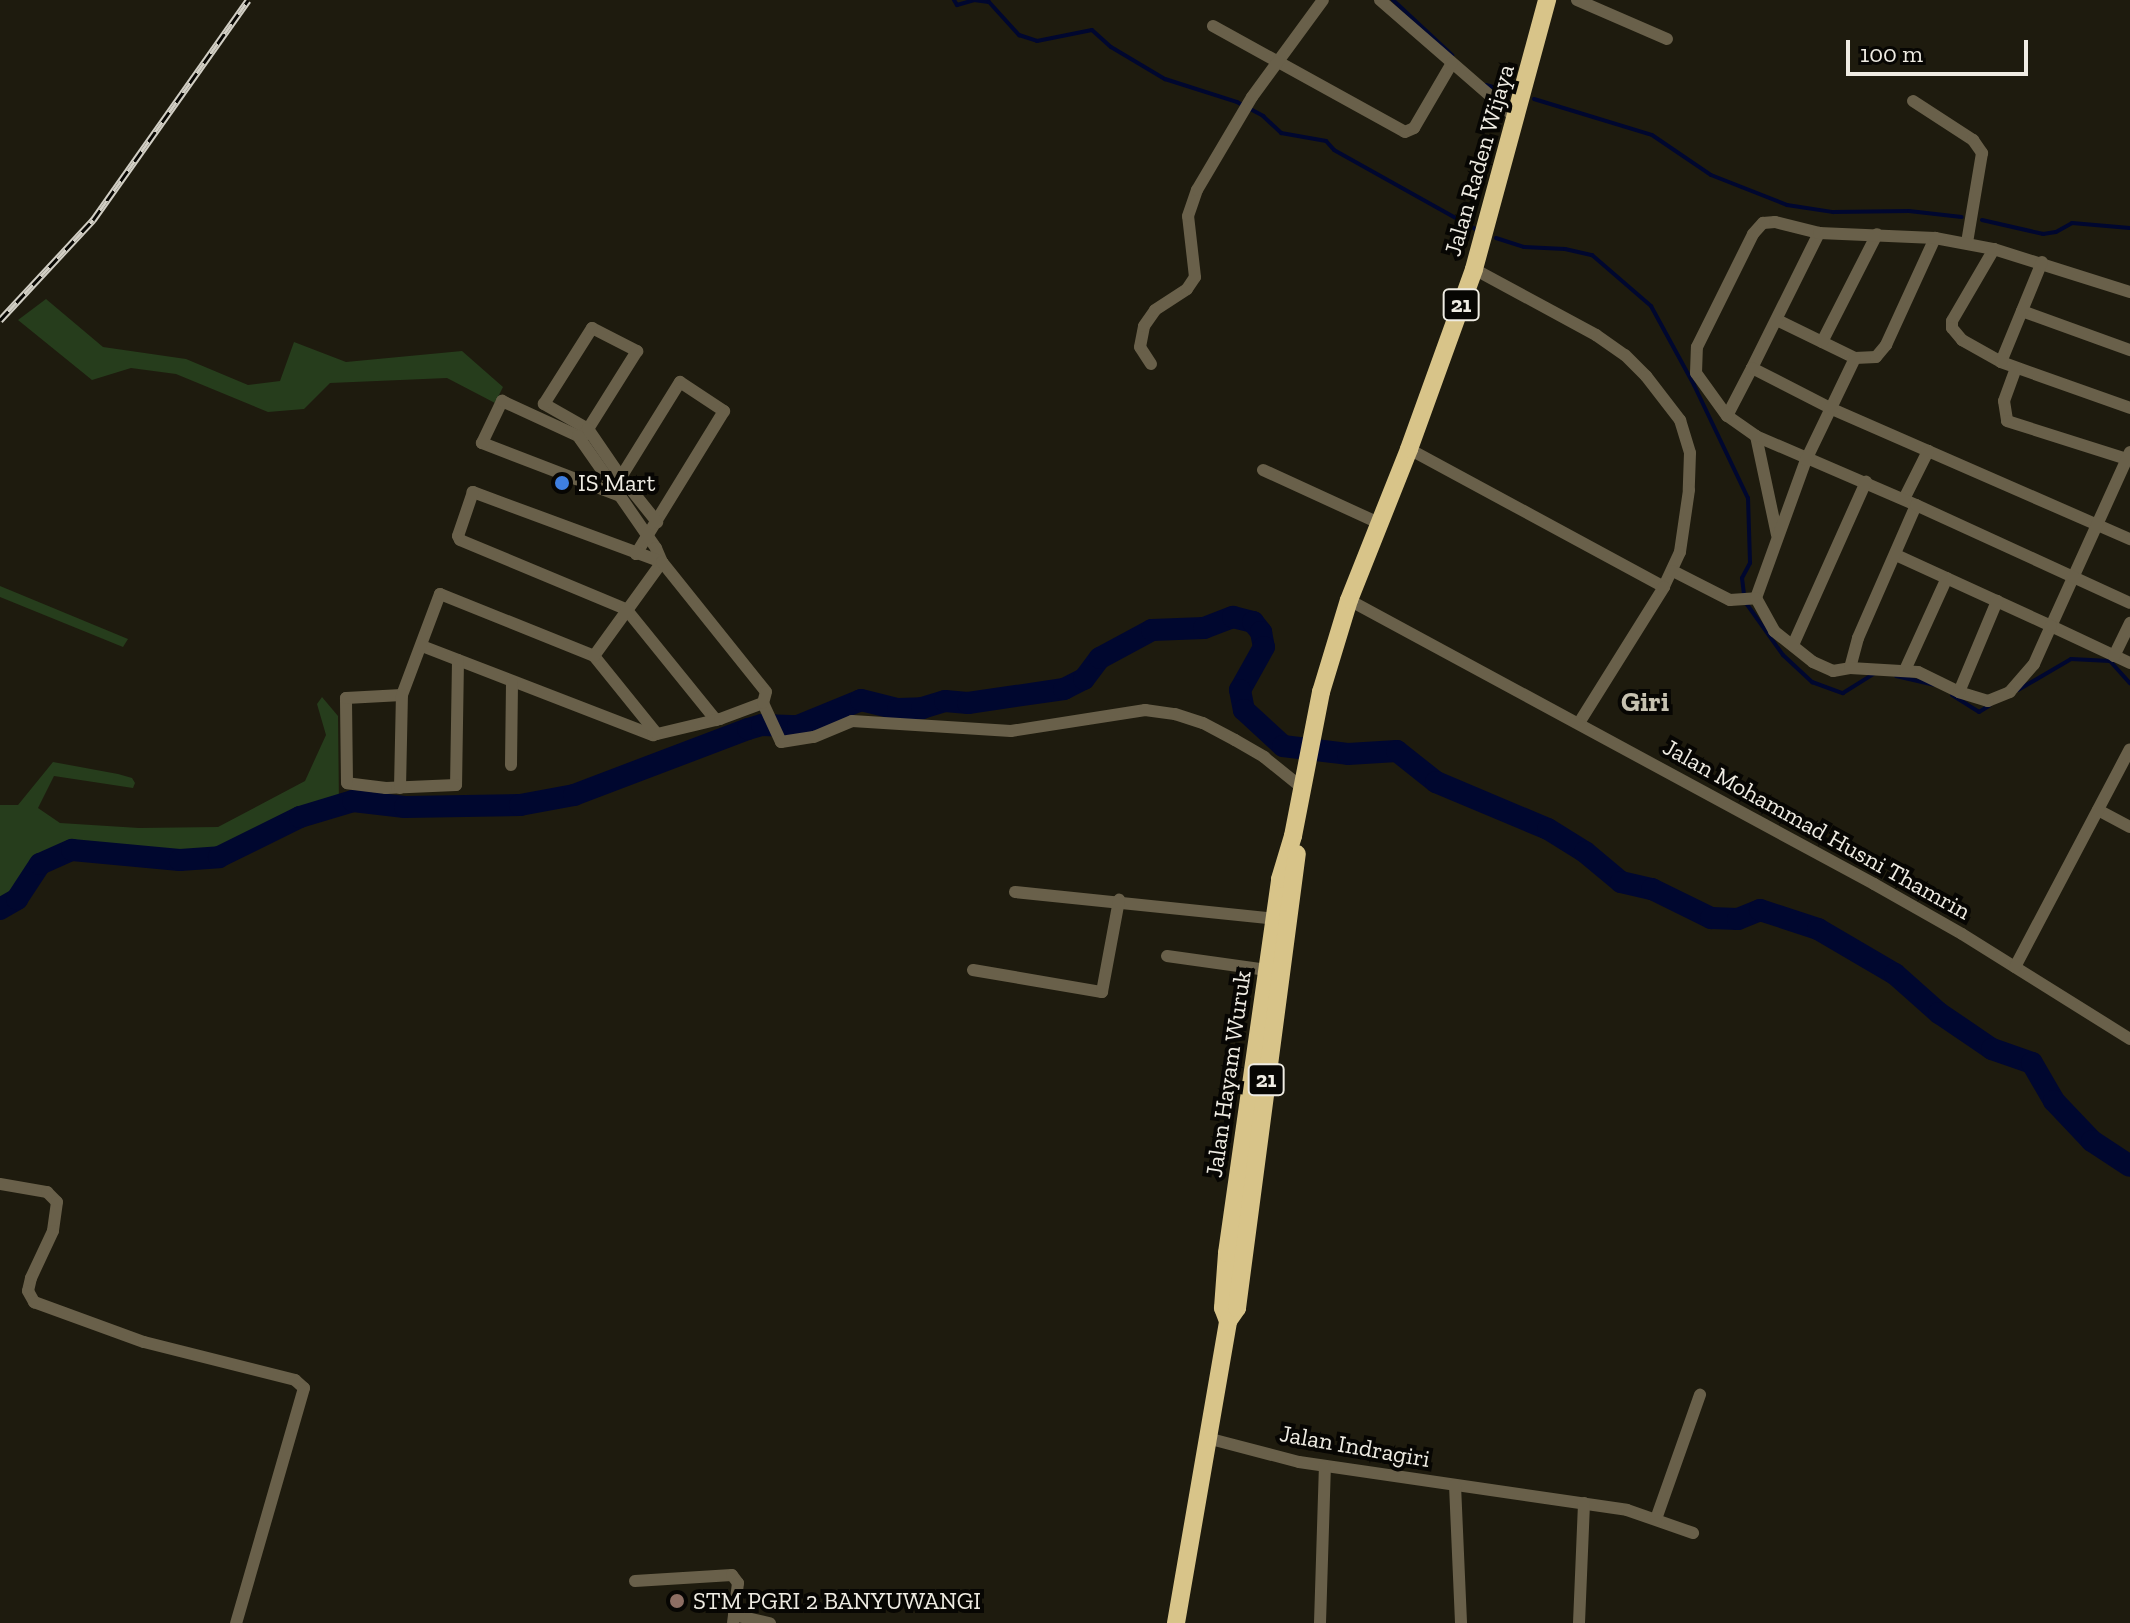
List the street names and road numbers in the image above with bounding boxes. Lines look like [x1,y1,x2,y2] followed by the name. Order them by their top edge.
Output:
[1438,60,1520,260] street label: Jalan Raden Wijaya
[1441,287,1481,323] road number: 21
[1658,732,1976,926] street label: Jalan Mohammad Husni Thamrin
[1199,968,1257,1180] street label: Jalan Hayam Wuruk
[1246,1062,1286,1098] road number: 21
[1278,1419,1432,1473] street label: Jalan Indragiri

